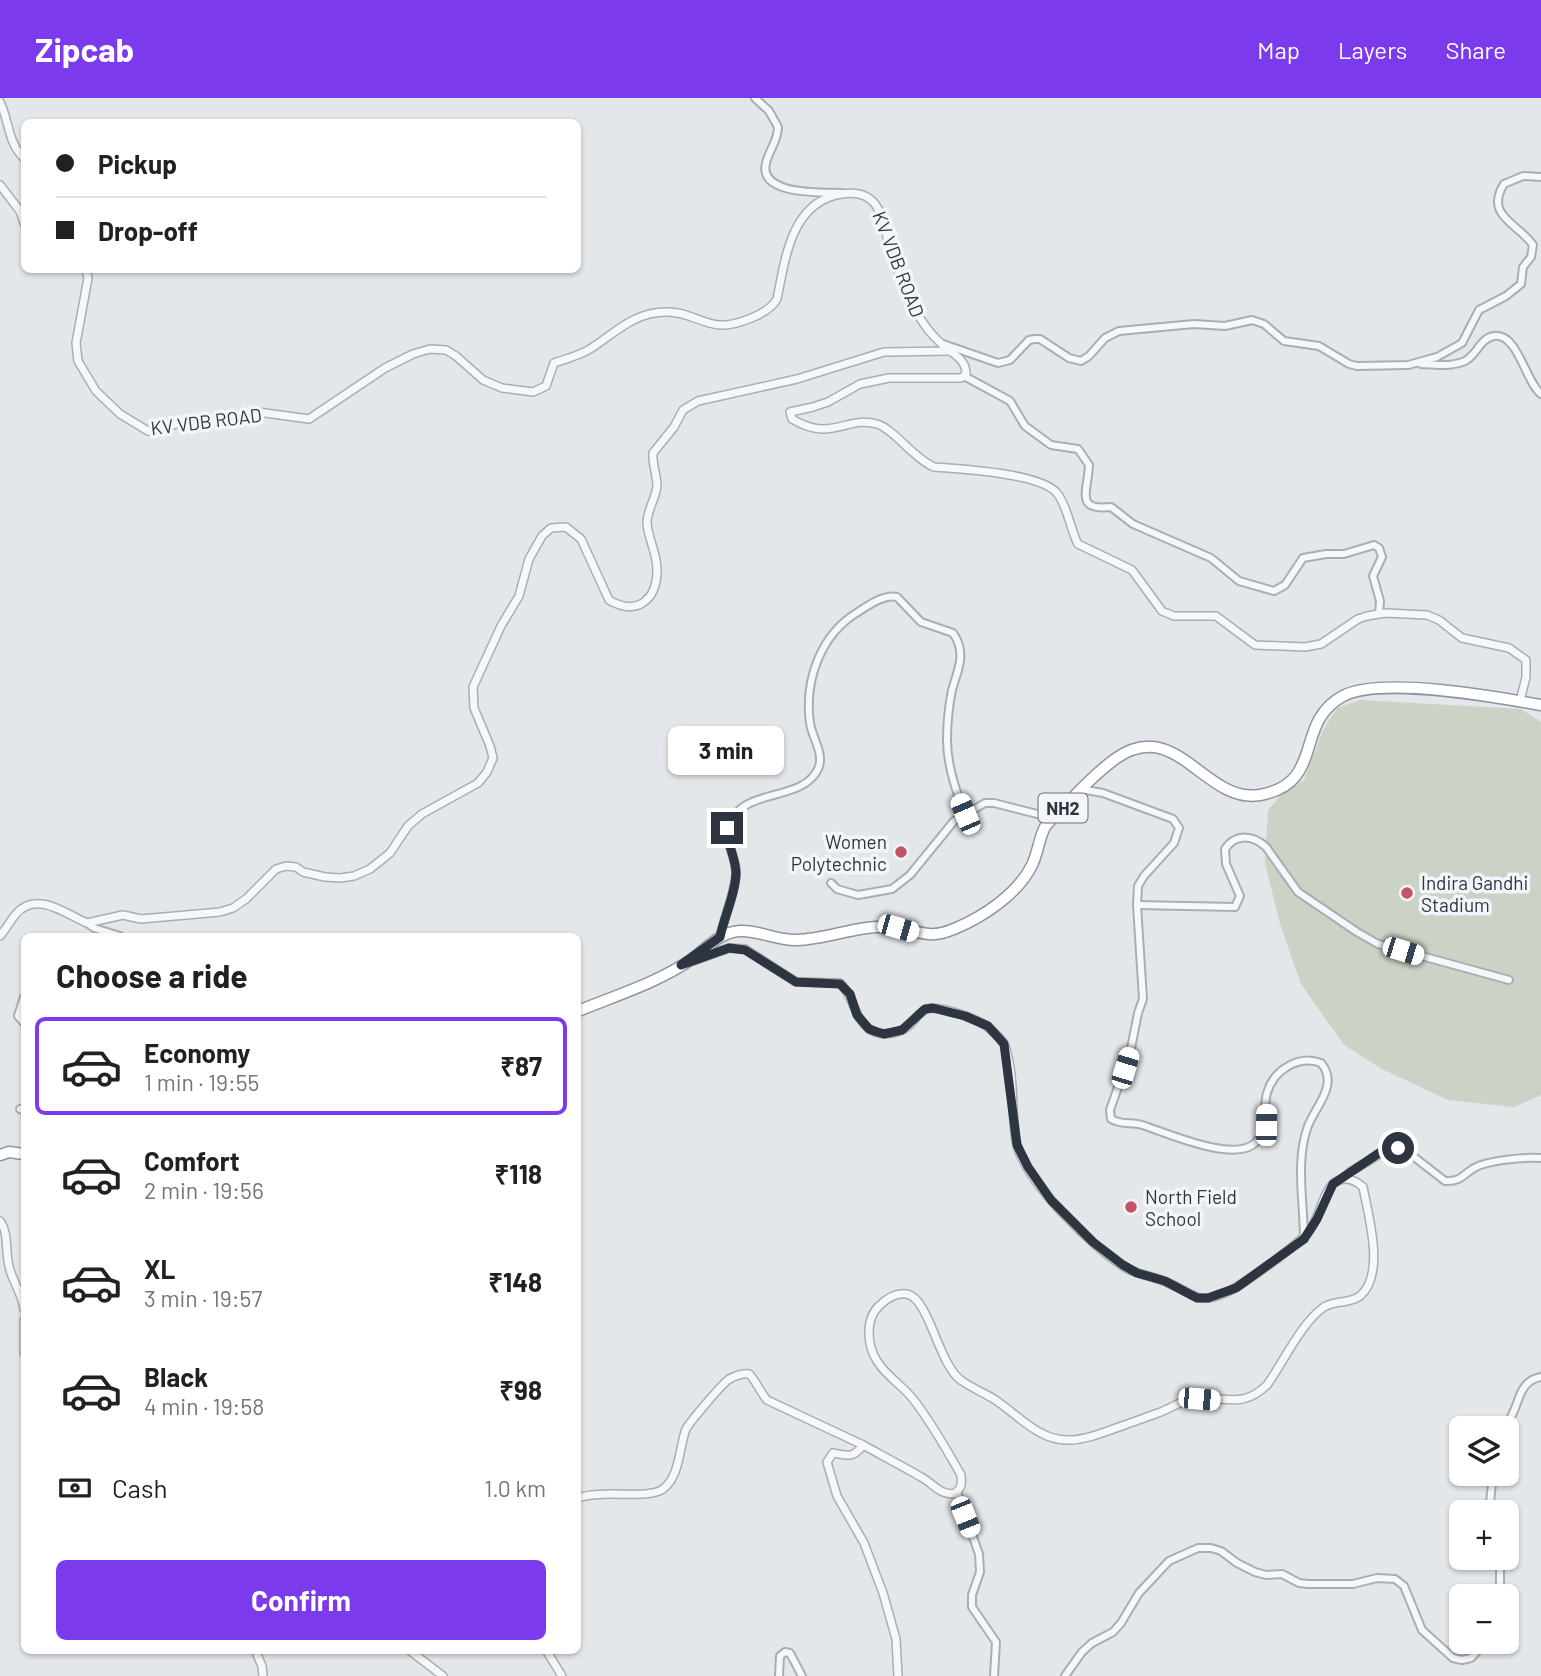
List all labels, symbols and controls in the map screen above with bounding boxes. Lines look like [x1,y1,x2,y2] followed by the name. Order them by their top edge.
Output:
[35,29,134,69] text: Zipcab
[1257,35,1300,64] text: Map
[1338,35,1407,64] text: Layers
[1445,35,1506,64] text: Share
[98,148,177,179] text: Pickup
[868,208,930,320] street label: KV VDB ROAD
[98,215,198,246] text: Drop-off
[149,403,263,439] street label: KV VDB ROAD
[669,726,785,776] callout: 3 min
[699,736,753,764] text: 3 min
[948,791,983,837] car
[1038,794,1088,822] road number: NH2
[711,812,743,844] route end
[791,830,887,875] place label: Women Polytechnic
[893,844,909,860] marker: Women Polytechnic
[1421,871,1528,916] place label: Indira Gandhi Stadium
[1399,885,1415,901] marker: Indira Gandhi Stadium
[875,912,922,944] car
[1380,935,1427,967] car
[56,956,248,994] text: Choose a ride
[60,1035,123,1098] icon: car
[144,1037,250,1068] text: Economy
[1109,1045,1142,1091] car
[500,1050,542,1081] text: ₹87
[144,1068,259,1096] text: 1 min · 19:55
[1256,1104,1277,1146] car
[1382,1132,1414,1164] route start
[60,1143,123,1206] icon: car
[144,1145,240,1176] text: Comfort
[494,1158,542,1189] text: ₹118
[144,1176,264,1204] text: 2 min · 19:56
[1145,1185,1237,1230] place label: North Field School
[1123,1199,1139,1215] marker: North Field School
[60,1251,123,1314] icon: car
[144,1253,175,1284] text: XL
[488,1266,542,1297] text: ₹148
[144,1284,262,1312] text: 3 min · 19:57
[60,1359,123,1422] icon: car
[144,1361,208,1392] text: Black
[499,1374,542,1405] text: ₹98
[1178,1387,1221,1411] car
[144,1392,264,1420] text: 4 min · 19:58
[1449,1416,1519,1654] map controls
[1449,1416,1519,1486] button: layers
[56,1469,94,1507] icon: cash
[112,1472,167,1503] text: Cash
[484,1474,546,1502] text: 1.0 km
[948,1494,983,1540] car
[1449,1500,1519,1570] button: +
[56,1560,546,1640] button: Confirm
[1449,1584,1519,1654] button: −

